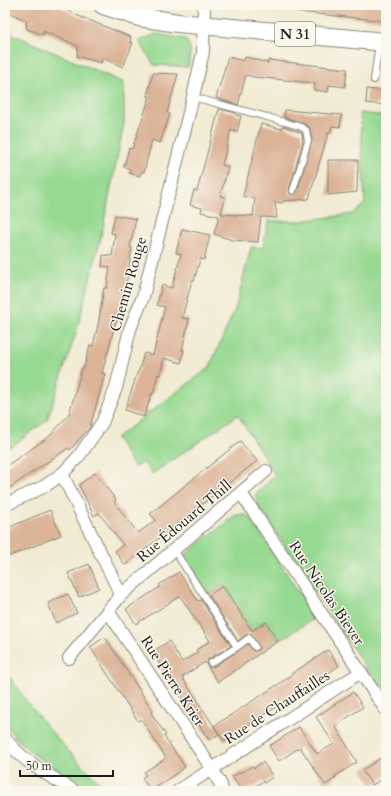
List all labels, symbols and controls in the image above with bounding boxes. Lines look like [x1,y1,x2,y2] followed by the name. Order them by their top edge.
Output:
[275,22,315,46] road number: N 31
[105,234,151,334] street label: Chemin Rouge
[132,475,236,567] street label: Rue Édouard Thill
[285,537,370,650] street label: Rue Nicolas Biever
[136,632,210,731] street label: Rue Pierre Krier
[220,665,334,749] street label: Rue de Chauffailles
[20,752,113,778] scale bar
[26,758,53,774] text: 50 m

